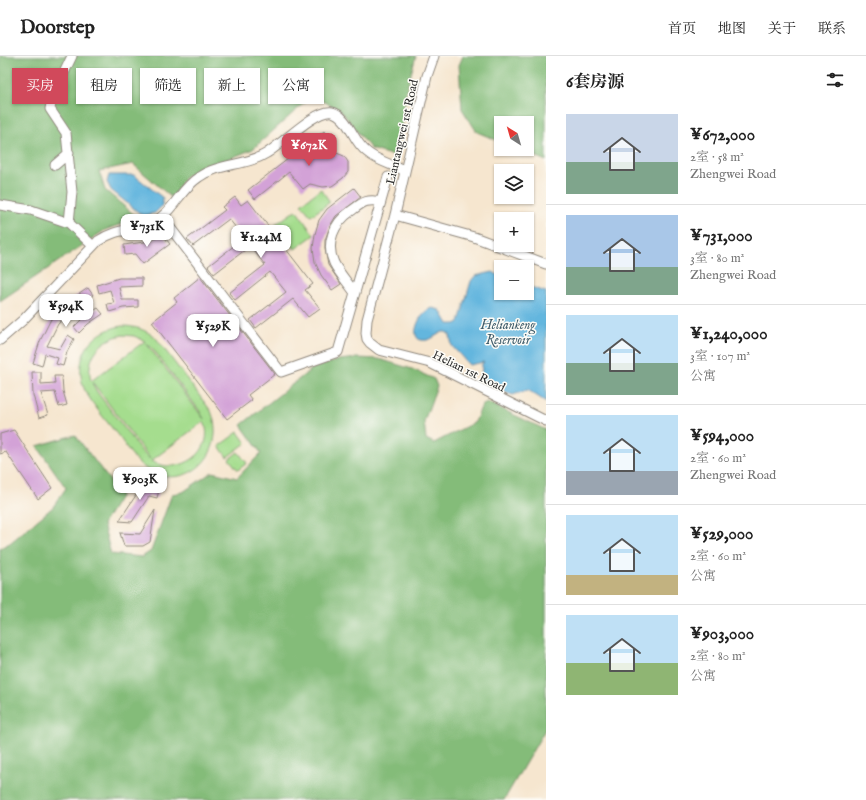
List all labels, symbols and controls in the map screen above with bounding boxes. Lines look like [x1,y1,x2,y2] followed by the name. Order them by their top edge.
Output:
[20,16,95,40] text: Doorstep
[668,20,696,38] text: 首页
[718,20,746,38] text: 地图
[768,20,796,38] text: 关于
[818,20,846,38] text: 联系
[12,68,68,104] chip: 买房
[76,68,132,104] chip: 租房
[140,68,196,104] chip: 筛选
[204,68,260,104] chip: 新上
[268,68,324,104] chip: 公寓
[824,69,846,91] icon: filters
[566,72,624,93] text: 6套房源
[383,78,422,186] street label: Liantangwei 1st Road
[494,116,534,156] north arrow
[494,116,534,300] map controls
[690,125,755,146] text: ¥672,000
[598,130,646,178] icon: home
[281,133,337,167] pin: ¥672K
[291,137,327,154] text: ¥672K
[690,149,744,166] text: 2室 · 58 m²
[494,164,534,204] button: layers
[690,166,776,183] text: Zhengwei Road
[494,212,534,252] button: +
[119,214,175,248] pin: ¥731K
[130,218,164,235] text: ¥731K
[228,225,294,259] pin: ¥1.24M
[690,226,753,247] text: ¥731,000
[240,229,282,246] text: ¥1.24M
[598,231,646,279] icon: home
[690,250,744,267] text: 3室 · 80 m²
[494,260,534,300] button: −
[690,267,776,284] text: Zhengwei Road
[38,294,94,328] pin: ¥594K
[48,298,84,315] text: ¥594K
[185,314,241,348] pin: ¥529K
[480,317,536,349] water label: Heliankeng Reservoir
[195,318,231,335] text: ¥529K
[690,324,768,345] text: ¥1,240,000
[598,331,646,379] icon: home
[430,347,508,396] street label: Helian 1st Road
[690,348,750,365] text: 3室 · 107 m²
[690,368,716,385] text: 公寓
[690,426,754,447] text: ¥594,000
[598,431,646,479] icon: home
[690,450,746,467] text: 2室 · 60 m²
[112,467,168,501] pin: ¥903K
[690,467,776,484] text: Zhengwei Road
[122,471,158,488] text: ¥903K
[690,524,753,545] text: ¥529,000
[598,531,646,579] icon: home
[690,548,746,565] text: 2室 · 60 m²
[690,568,716,585] text: 公寓
[690,624,754,645] text: ¥903,000
[598,631,646,679] icon: home
[690,648,746,665] text: 2室 · 80 m²
[690,668,716,685] text: 公寓

